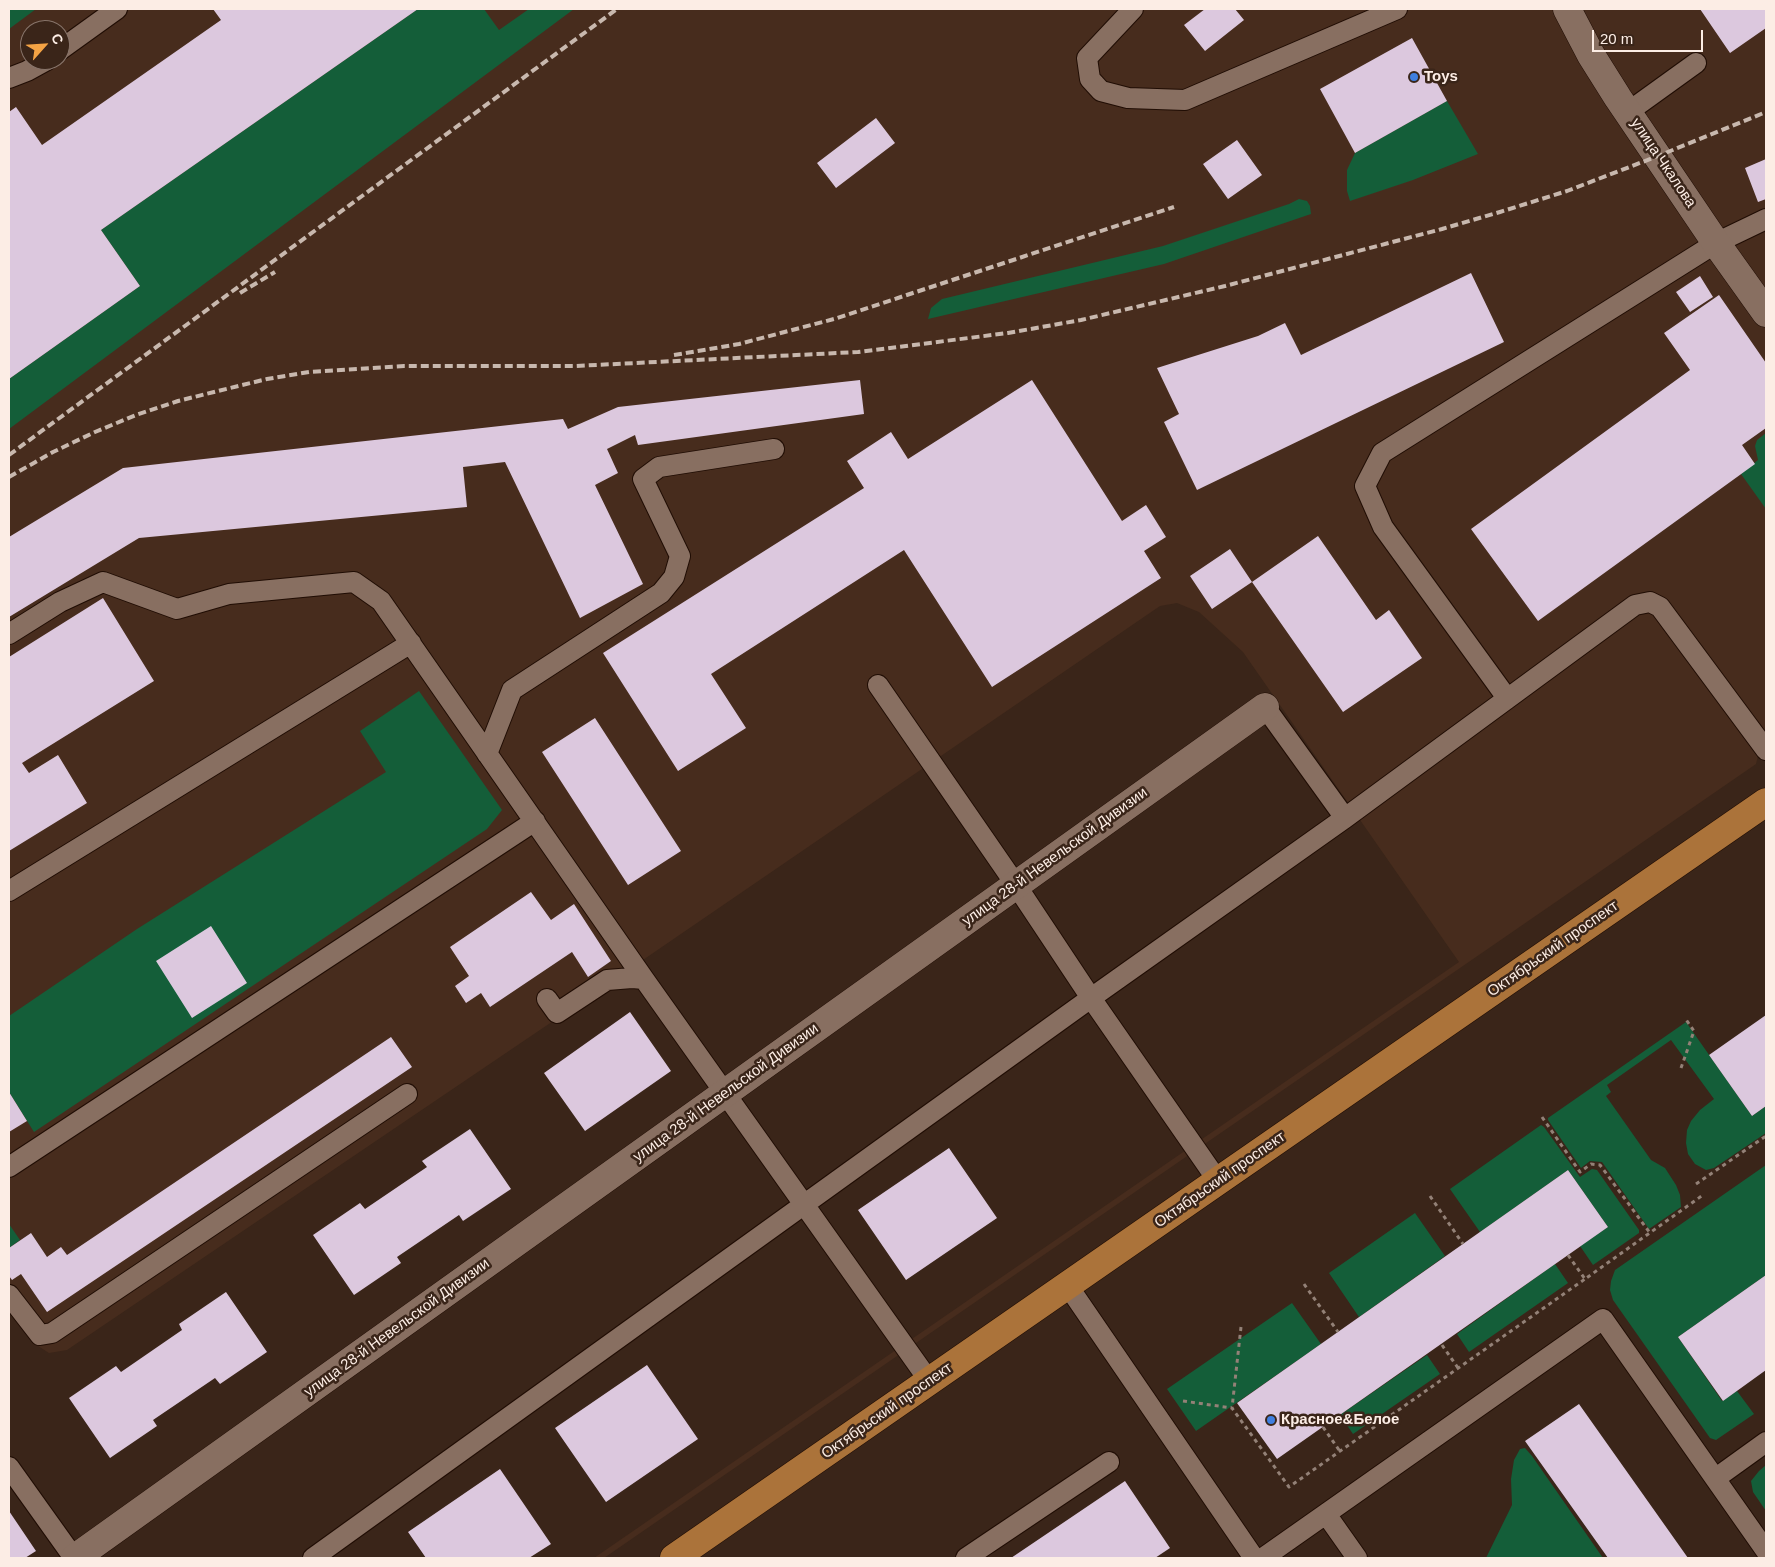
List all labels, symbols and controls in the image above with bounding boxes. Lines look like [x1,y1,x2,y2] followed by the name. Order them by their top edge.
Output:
[20,20,70,70] north arrow
[1595,20,1706,52] scale bar
[1600,30,1633,47] text: 20 m
[48,31,67,47] text: С
[1424,68,1458,86] place label: Toys
[1408,71,1420,83] marker: Toys
[1626,115,1700,211] street label: улица Чкалова
[959,784,1151,930] street label: улица 28-й Невельской Дивизии
[1484,897,1622,1001] street label: Октябрьский проспект
[630,1020,822,1166] street label: улица 28-й Невельской Дивизии
[1151,1128,1289,1232] street label: Октябрьский проспект
[301,1255,493,1401] street label: улица 28-й Невельской Дивизии
[818,1359,956,1463] street label: Октябрьский проспект
[1281,1411,1399,1429] place label: Красное&Белое
[1265,1414,1277,1426] marker: Красное&Белое

